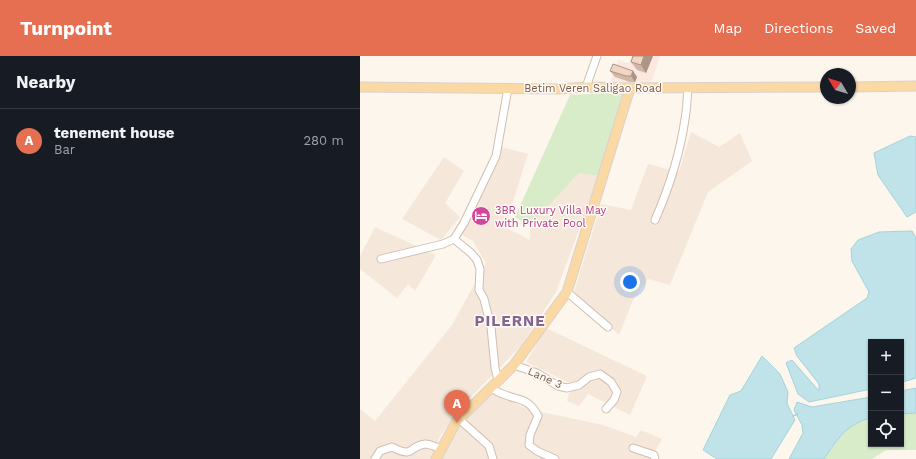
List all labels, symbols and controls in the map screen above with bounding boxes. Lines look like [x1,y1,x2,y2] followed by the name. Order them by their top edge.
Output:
[20,17,112,40] text: Turnpoint
[714,20,742,36] text: Map
[764,20,833,36] text: Directions
[855,20,896,36] text: Saved
[820,68,856,104] north arrow
[16,72,75,92] text: Nearby
[524,82,662,95] street label: Betim Veren Saligao Road
[54,124,174,142] text: tenement house
[25,133,33,148] text: A
[304,133,344,148] text: 280 m
[54,142,75,157] text: Bar
[495,204,607,230] place label: 3BR Luxury Villa May with Private Pool
[470,205,492,227] hotel icon: 3BR Luxury Villa May with Private Pool
[620,272,640,292] your location
[474,312,546,330] district label: PILERNE
[868,339,904,447] map controls
[868,339,904,375] button: +
[526,365,564,391] street label: Lane 3
[868,375,904,411] button: −
[444,390,470,423] pin: A
[868,411,904,447] button: locate

